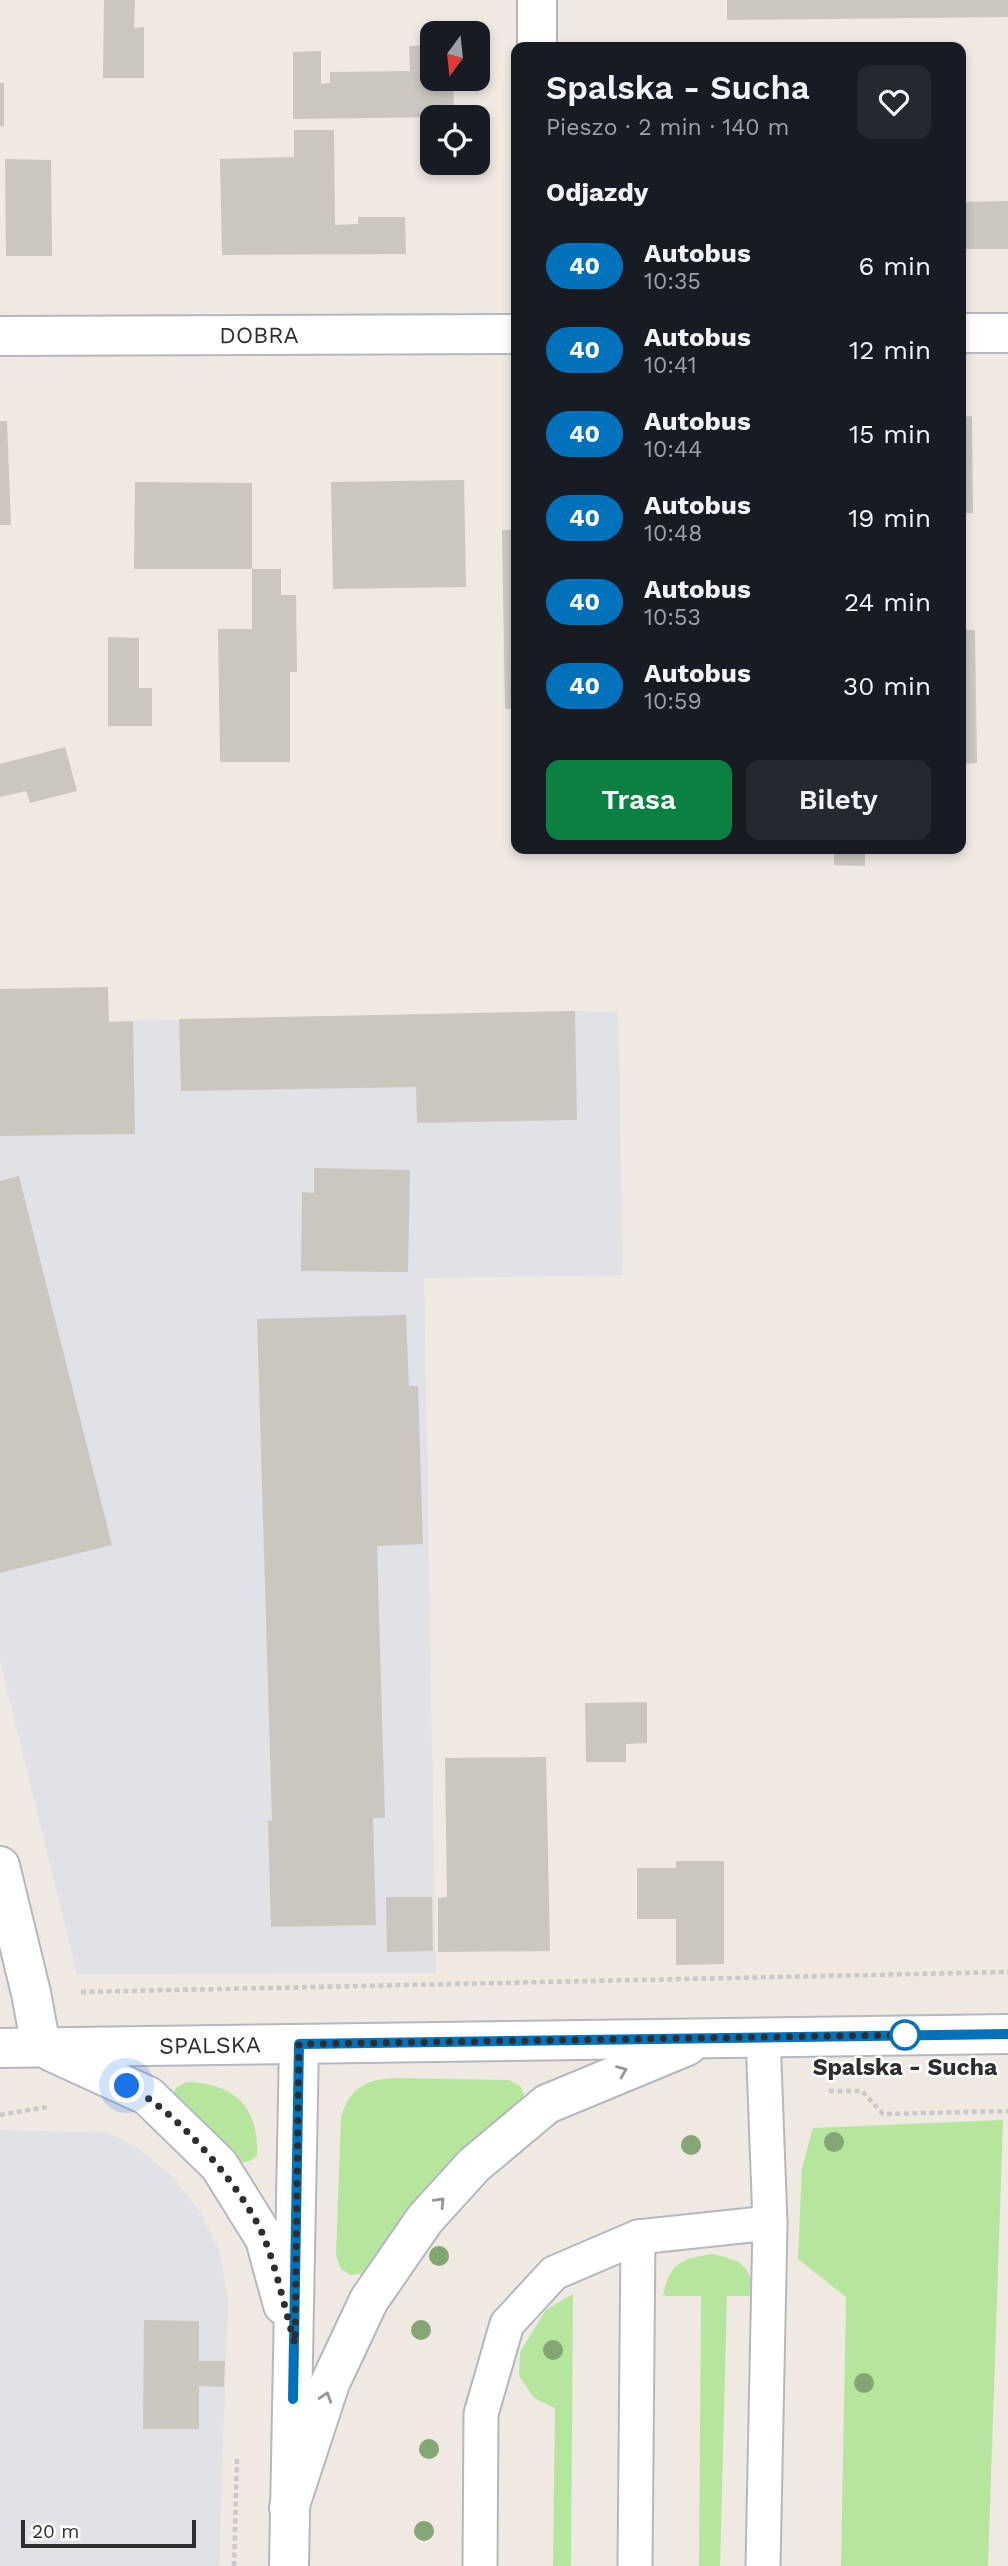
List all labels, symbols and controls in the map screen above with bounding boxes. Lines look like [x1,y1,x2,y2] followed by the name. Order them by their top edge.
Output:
[420,21,490,91] north arrow
[420,21,490,175] map controls
[857,65,931,139] button: heart
[546,68,810,107] text: Spalska - Sucha
[420,105,490,175] button: locate
[546,114,789,141] text: Pieszo · 2 min · 140 m
[546,177,648,207] text: Odjazdy
[644,238,751,268] text: Autobus
[859,251,931,281] text: 6 min
[569,252,600,280] text: 40
[644,268,701,295] text: 10:35
[219,322,299,349] street label: DOBRA
[644,322,751,352] text: Autobus
[849,335,931,365] text: 12 min
[569,336,600,364] text: 40
[644,352,697,379] text: 10:41
[644,406,751,436] text: Autobus
[849,419,931,449] text: 15 min
[569,420,600,448] text: 40
[644,436,702,463] text: 10:44
[644,490,751,520] text: Autobus
[848,503,931,533] text: 19 min
[569,504,600,532] text: 40
[644,520,702,547] text: 10:48
[644,574,751,604] text: Autobus
[844,587,931,617] text: 24 min
[569,588,600,616] text: 40
[644,604,701,631] text: 10:53
[644,658,751,688] text: Autobus
[843,671,931,701] text: 30 min
[569,672,600,700] text: 40
[644,688,702,715] text: 10:59
[546,760,732,840] button: Trasa
[746,760,931,840] button: Bilety
[890,2020,920,2050] marker: Spalska - Sucha
[159,2031,261,2060] street label: SPALSKA
[813,2054,998,2081] place label: Spalska - Sucha
[616,2066,628,2080] one-way arrow
[109,2068,144,2103] your location
[432,2197,444,2210] one-way arrow
[318,2391,332,2403] one-way arrow
[21,2517,196,2549] scale bar
[32,2520,79,2543] text: 20 m

